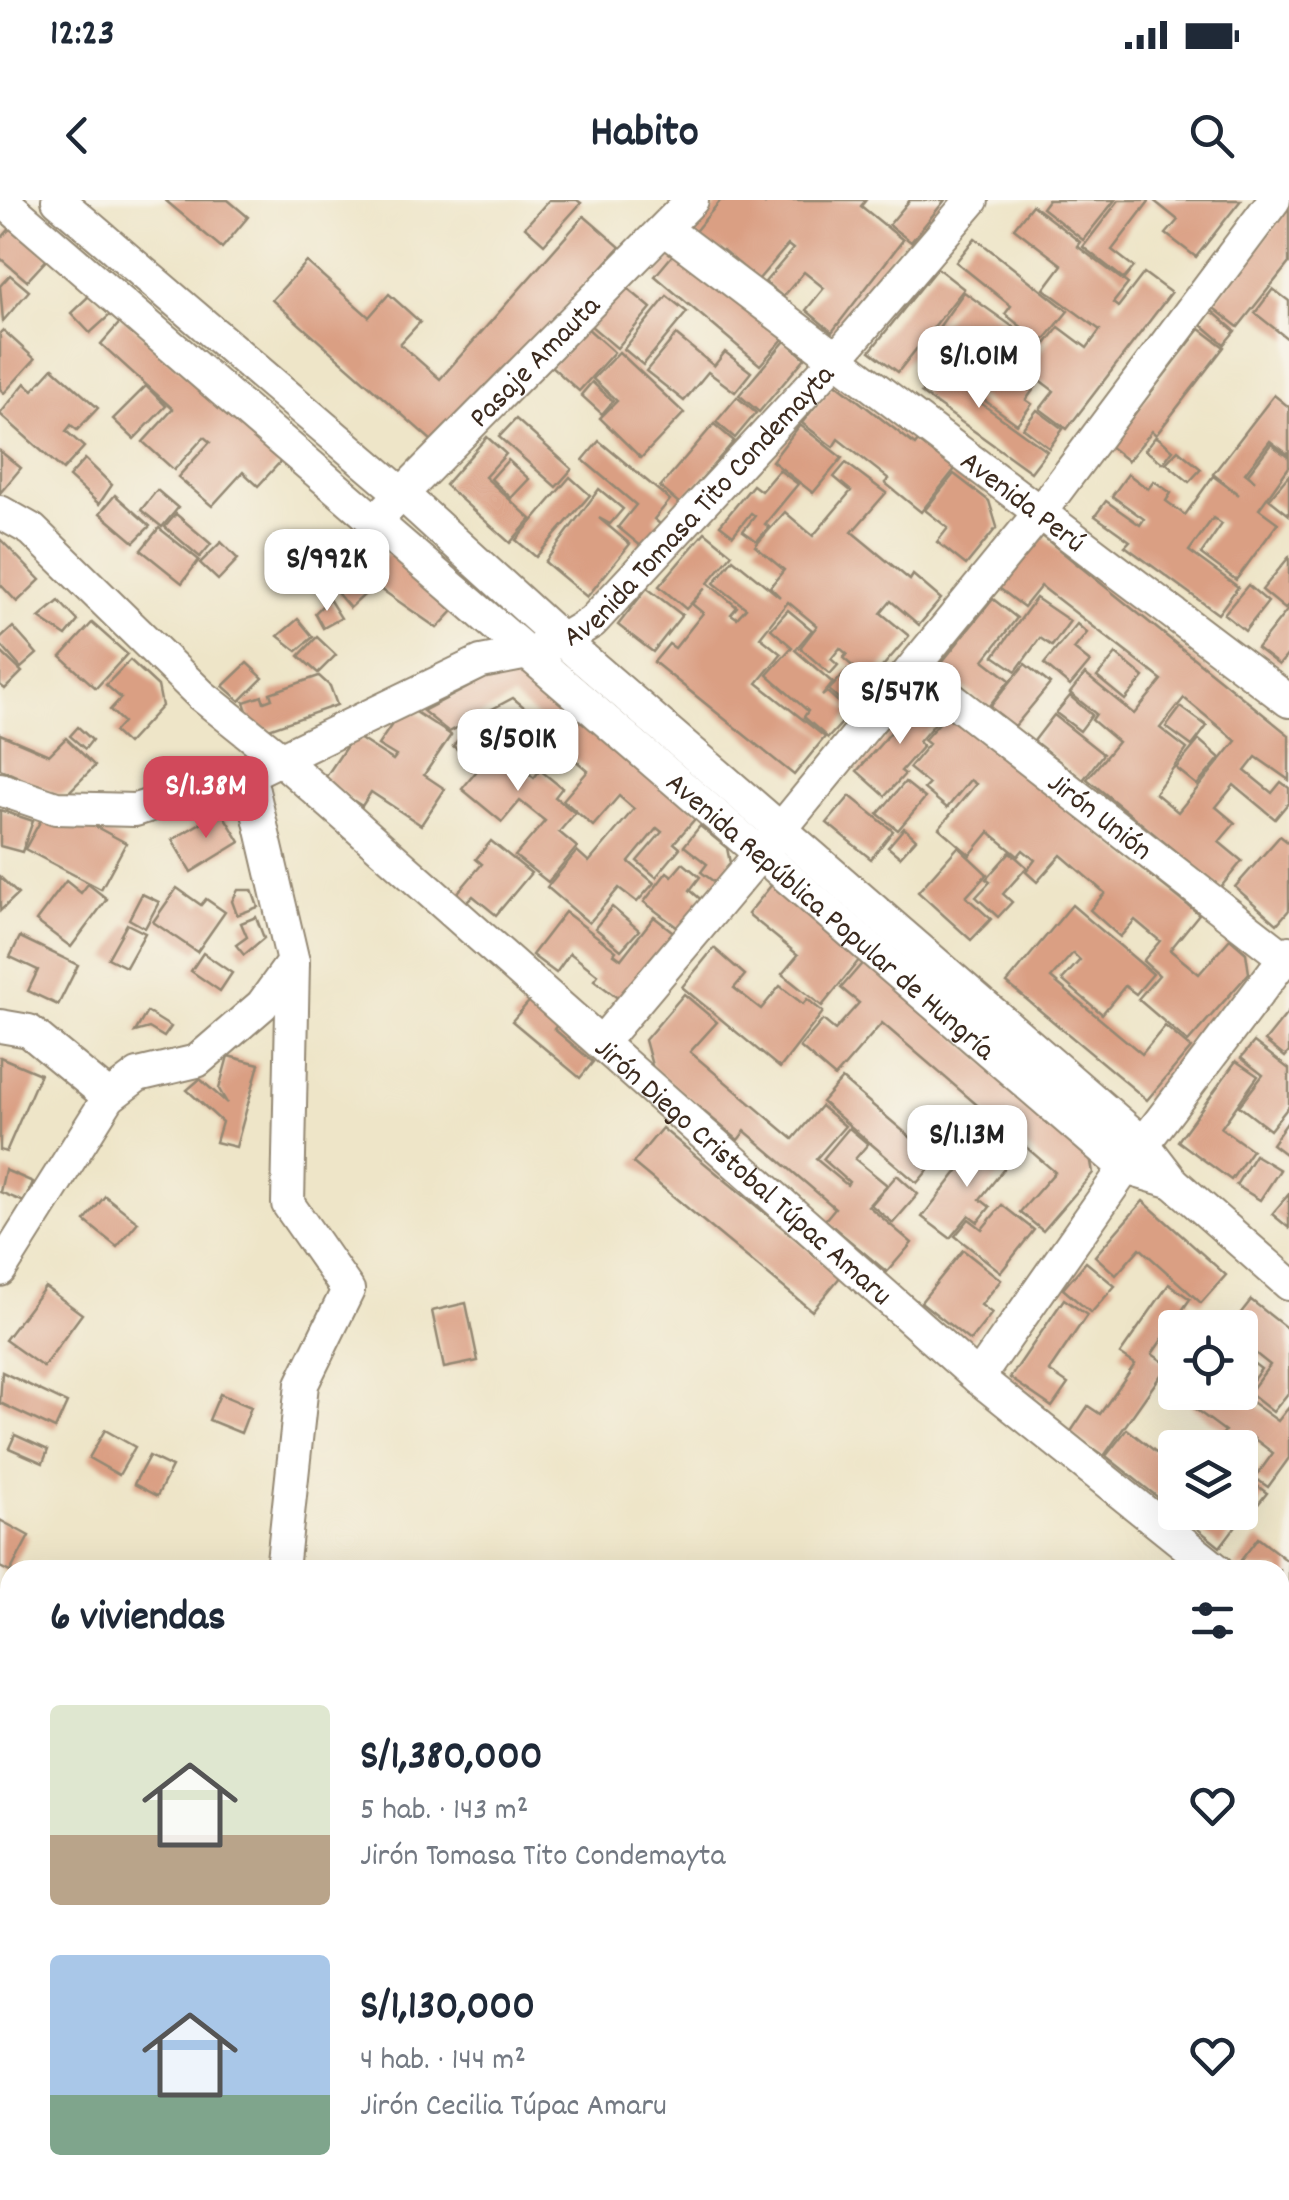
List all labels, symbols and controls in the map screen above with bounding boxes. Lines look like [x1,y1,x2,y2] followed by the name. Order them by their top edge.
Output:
[50,8,115,63] text: 12:23
[590,103,699,167] text: Habito
[50,108,105,163] icon: back
[1184,108,1239,163] icon: search
[461,287,613,440] street label: Pasaje Amauta
[887,326,1071,411] pin: S/1.01M
[940,335,1018,381] text: S/1.01M
[556,356,847,660] street label: Avenida Tomasa Tito Condemayta
[949,442,1093,566] street label: Avenida Perú
[246,529,408,614] pin: S/992K
[286,538,368,584] text: S/992K
[819,662,981,747] pin: S/547K
[861,671,939,717] text: S/547K
[437,709,599,794] pin: S/501K
[479,718,557,764] text: S/501K
[114,756,298,841] pin: S/1.38M
[654,764,1003,1073] street label: Avenida República Popular de Hungría
[1037,764,1160,873] street label: Jirón Unión
[165,765,247,811] text: S/1.38M
[583,1030,900,1318] street label: Jirón Diego Cristobal Túpac Amaru
[875,1105,1059,1190] pin: S/1.13M
[929,1114,1005,1160] text: S/1.13M
[1158,1310,1258,1530] map controls
[1158,1310,1258,1410] button: locate
[1158,1430,1258,1530] button: layers
[50,1590,226,1650] text: 6 viviendas
[1185,1593,1240,1648] icon: filters
[360,1729,543,1789] text: S/1,380,000
[130,1745,250,1865] icon: home
[1185,1778,1240,1833] icon: heart
[360,1789,528,1835] text: 5 hab. · 143 m²
[360,1835,725,1881] text: Jirón Tomasa Tito Condemayta
[360,1979,535,2039] text: S/1,130,000
[130,1995,250,2115] icon: home
[1185,2028,1240,2083] icon: heart
[360,2039,526,2085] text: 4 hab. · 144 m²
[360,2085,667,2131] text: Jirón Cecilia Túpac Amaru

